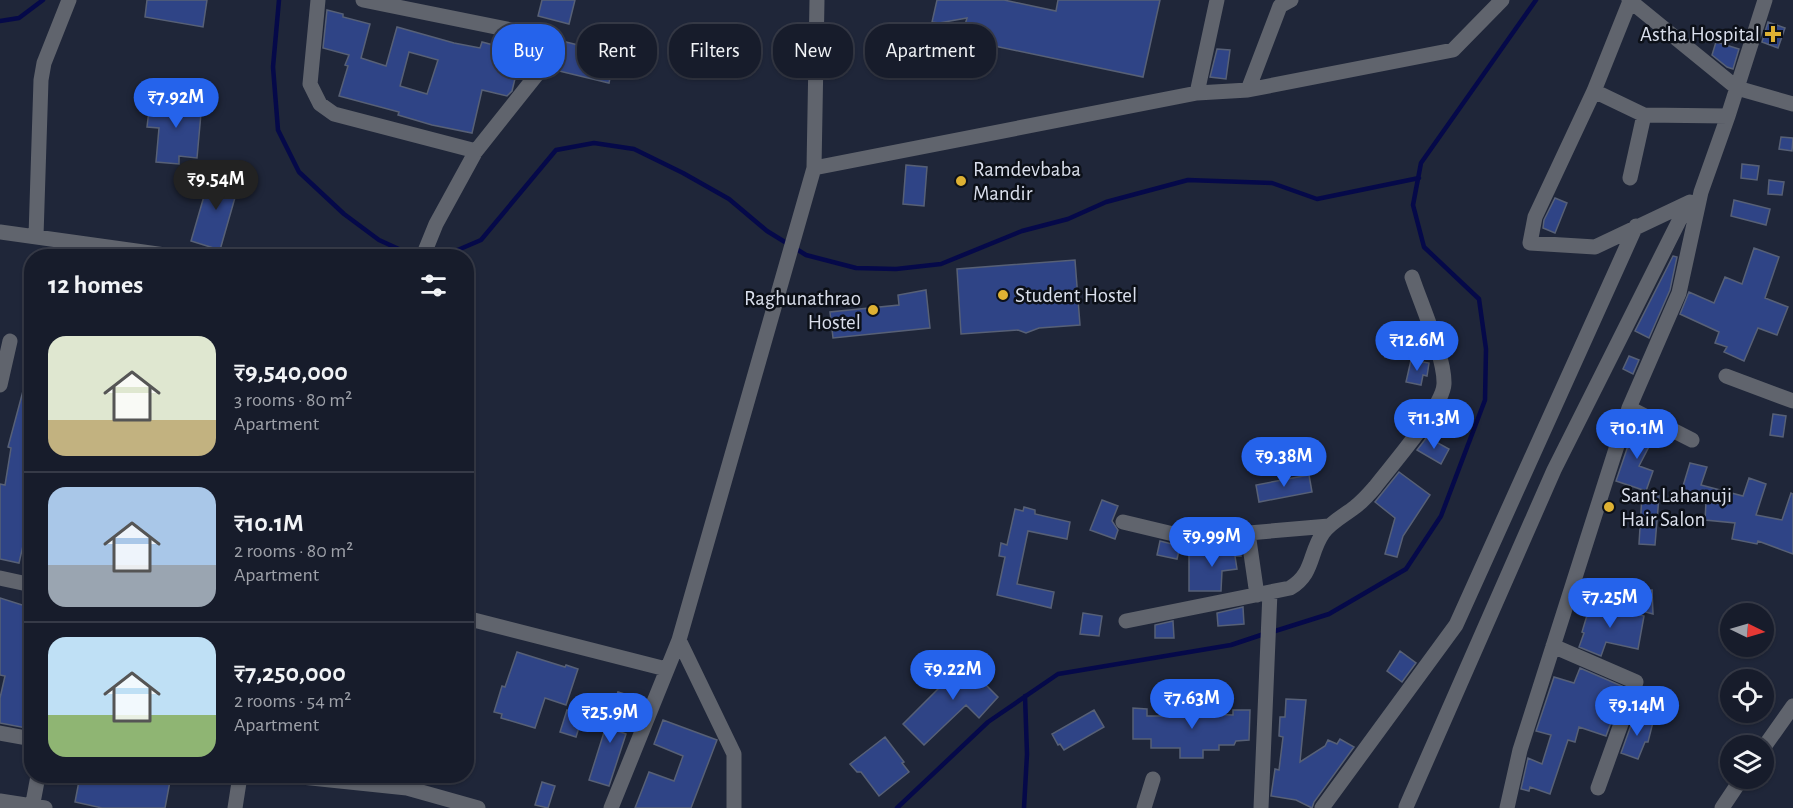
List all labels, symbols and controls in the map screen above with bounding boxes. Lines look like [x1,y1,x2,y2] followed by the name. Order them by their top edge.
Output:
[492,24,565,78] chip: Buy
[577,24,657,78] chip: Rent
[669,24,761,78] chip: Filters
[773,24,853,78] chip: New
[865,24,996,78] chip: Apartment
[1640,24,1760,45] place label: Astha Hospital
[1764,25,1782,43] marker: Astha Hospital
[127,78,225,129] pin: ₹7.92M
[148,87,204,107] text: ₹7.92M
[973,159,1081,204] place label: Ramdevbaba Mandir
[167,160,265,211] pin: ₹9.54M
[187,169,245,189] text: ₹9.54M
[954,174,968,188] marker: Ramdevbaba Mandir
[417,269,450,302] icon: filters
[48,272,143,298] text: 12 homes
[1015,285,1137,306] place label: Student Hostel
[744,288,861,333] place label: Raghunathrao Hostel
[996,288,1010,302] marker: Student Hostel
[866,303,880,317] marker: Raghunathrao Hostel
[1368,321,1466,372] pin: ₹12.6M
[1389,330,1445,350] text: ₹12.6M
[234,359,348,385] text: ₹9,540,000
[96,360,168,432] icon: home
[234,390,352,410] text: 3 rooms · 80 m²
[1385,399,1483,450] pin: ₹11.3M
[1408,408,1460,428] text: ₹11.3M
[1588,409,1686,460] pin: ₹10.1M
[234,414,319,434] text: Apartment
[1610,418,1664,438] text: ₹10.1M
[1235,437,1333,488] pin: ₹9.38M
[1255,446,1313,466] text: ₹9.38M
[1621,485,1732,530] place label: Sant Lahanuji Hair Salon
[1602,500,1616,514] marker: Sant Lahanuji Hair Salon
[234,510,304,536] text: ₹10.1M
[96,511,168,583] icon: home
[1163,517,1261,568] pin: ₹9.99M
[1183,526,1241,546] text: ₹9.99M
[234,541,353,561] text: 2 rooms · 80 m²
[234,565,319,585] text: Apartment
[1561,578,1659,629] pin: ₹7.25M
[1582,587,1638,607] text: ₹7.25M
[1720,603,1774,657] north arrow
[1720,603,1774,789] map controls
[904,650,1002,701] pin: ₹9.22M
[924,659,982,679] text: ₹9.22M
[234,660,346,686] text: ₹7,250,000
[96,661,168,733] icon: home
[1720,669,1774,723] button: locate
[1143,679,1241,730] pin: ₹7.63M
[1588,686,1686,737] pin: ₹9.14M
[1164,688,1220,708] text: ₹7.63M
[234,691,351,711] text: 2 rooms · 54 m²
[561,693,659,744] pin: ₹25.9M
[1609,695,1665,715] text: ₹9.14M
[582,702,638,722] text: ₹25.9M
[234,715,319,735] text: Apartment
[1720,735,1774,789] button: layers

